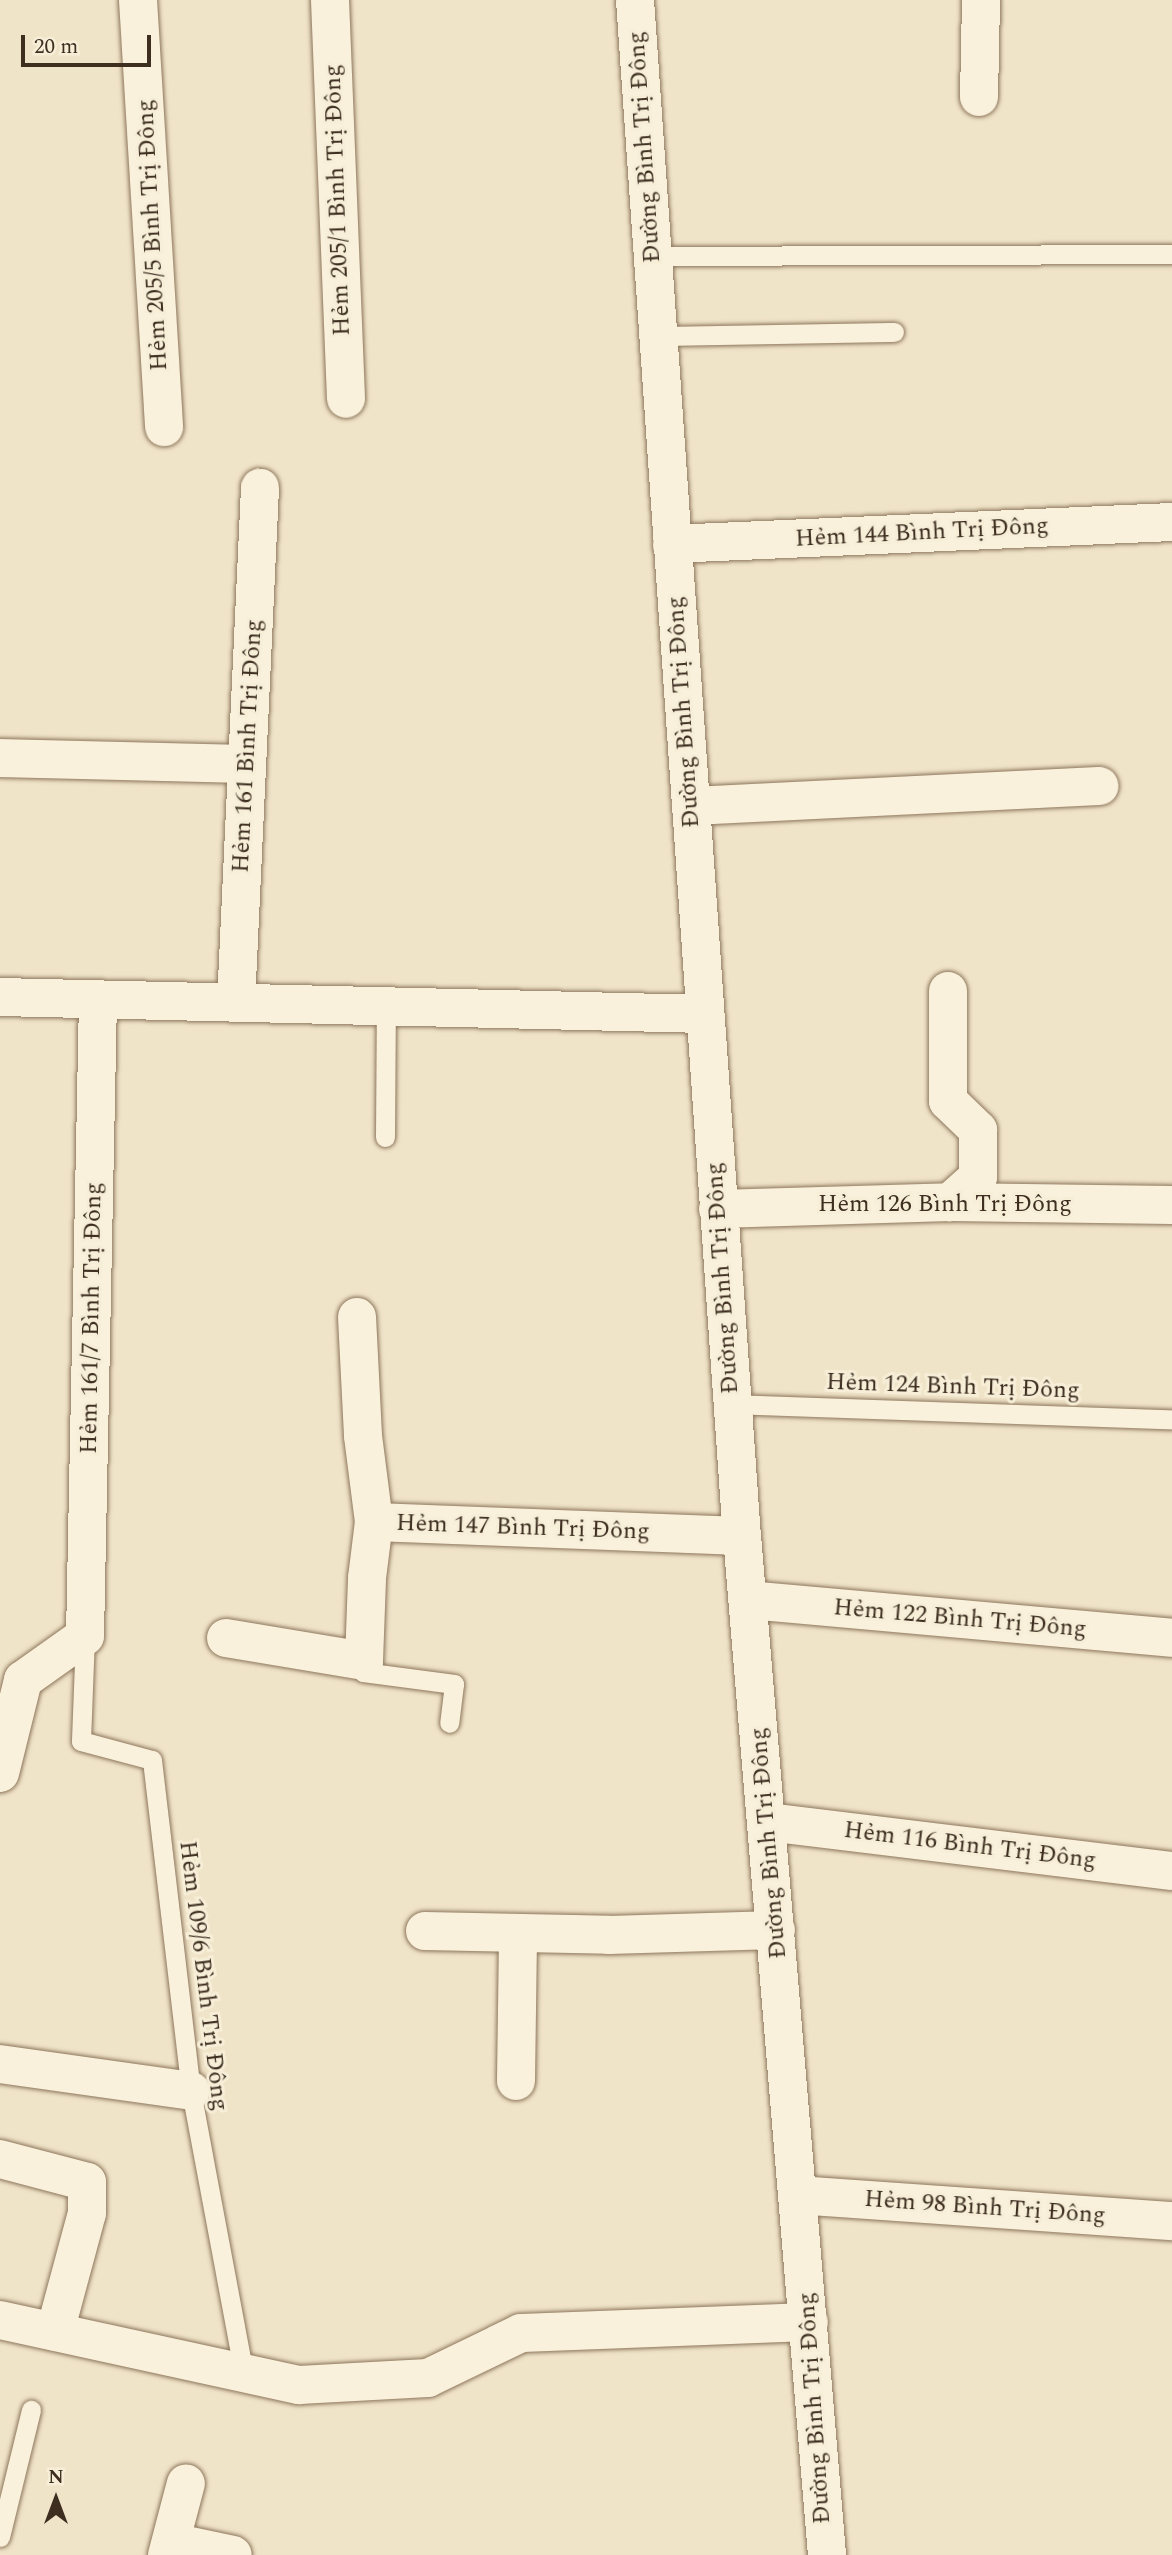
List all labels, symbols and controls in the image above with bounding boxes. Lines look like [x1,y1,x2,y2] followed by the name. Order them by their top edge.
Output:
[24,21,154,65] scale bar
[623,30,667,264] street label: Đường Bình Trị Đông
[34,31,78,63] text: 20 m
[319,64,357,336] street label: Hẻm 205/1 Bình Trị Đông
[132,98,174,372] street label: Hẻm 205/5 Bình Trị Đông
[794,512,1050,554] street label: Hẻm 144 Bình Trị Đông
[662,595,706,829] street label: Đường Bình Trị Đông
[227,618,269,874] street label: Hẻm 161 Bình Trị Đông
[701,1161,745,1395] street label: Đường Bình Trị Đông
[75,1182,109,1454] street label: Hẻm 161/7 Bình Trị Đông
[818,1191,1072,1219] street label: Hẻm 126 Bình Trị Đông
[826,1368,1080,1406] street label: Hẻm 124 Bình Trị Đông
[396,1509,650,1547] street label: Hẻm 147 Bình Trị Đông
[832,1594,1088,1644] street label: Hẻm 122 Bình Trị Đông
[745,1726,793,1960] street label: Đường Bình Trị Đông
[842,1816,1098,1876] street label: Hẻm 116 Bình Trị Đông
[172,1839,234,2113] street label: Hẻm 109/6 Bình Trị Đông
[863,2185,1107,2231] street label: Hẻm 98 Bình Trị Đông
[793,2291,837,2525] street label: Đường Bình Trị Đông
[48,2463,64,2492] text: N
[21,2464,91,2534] north arrow

